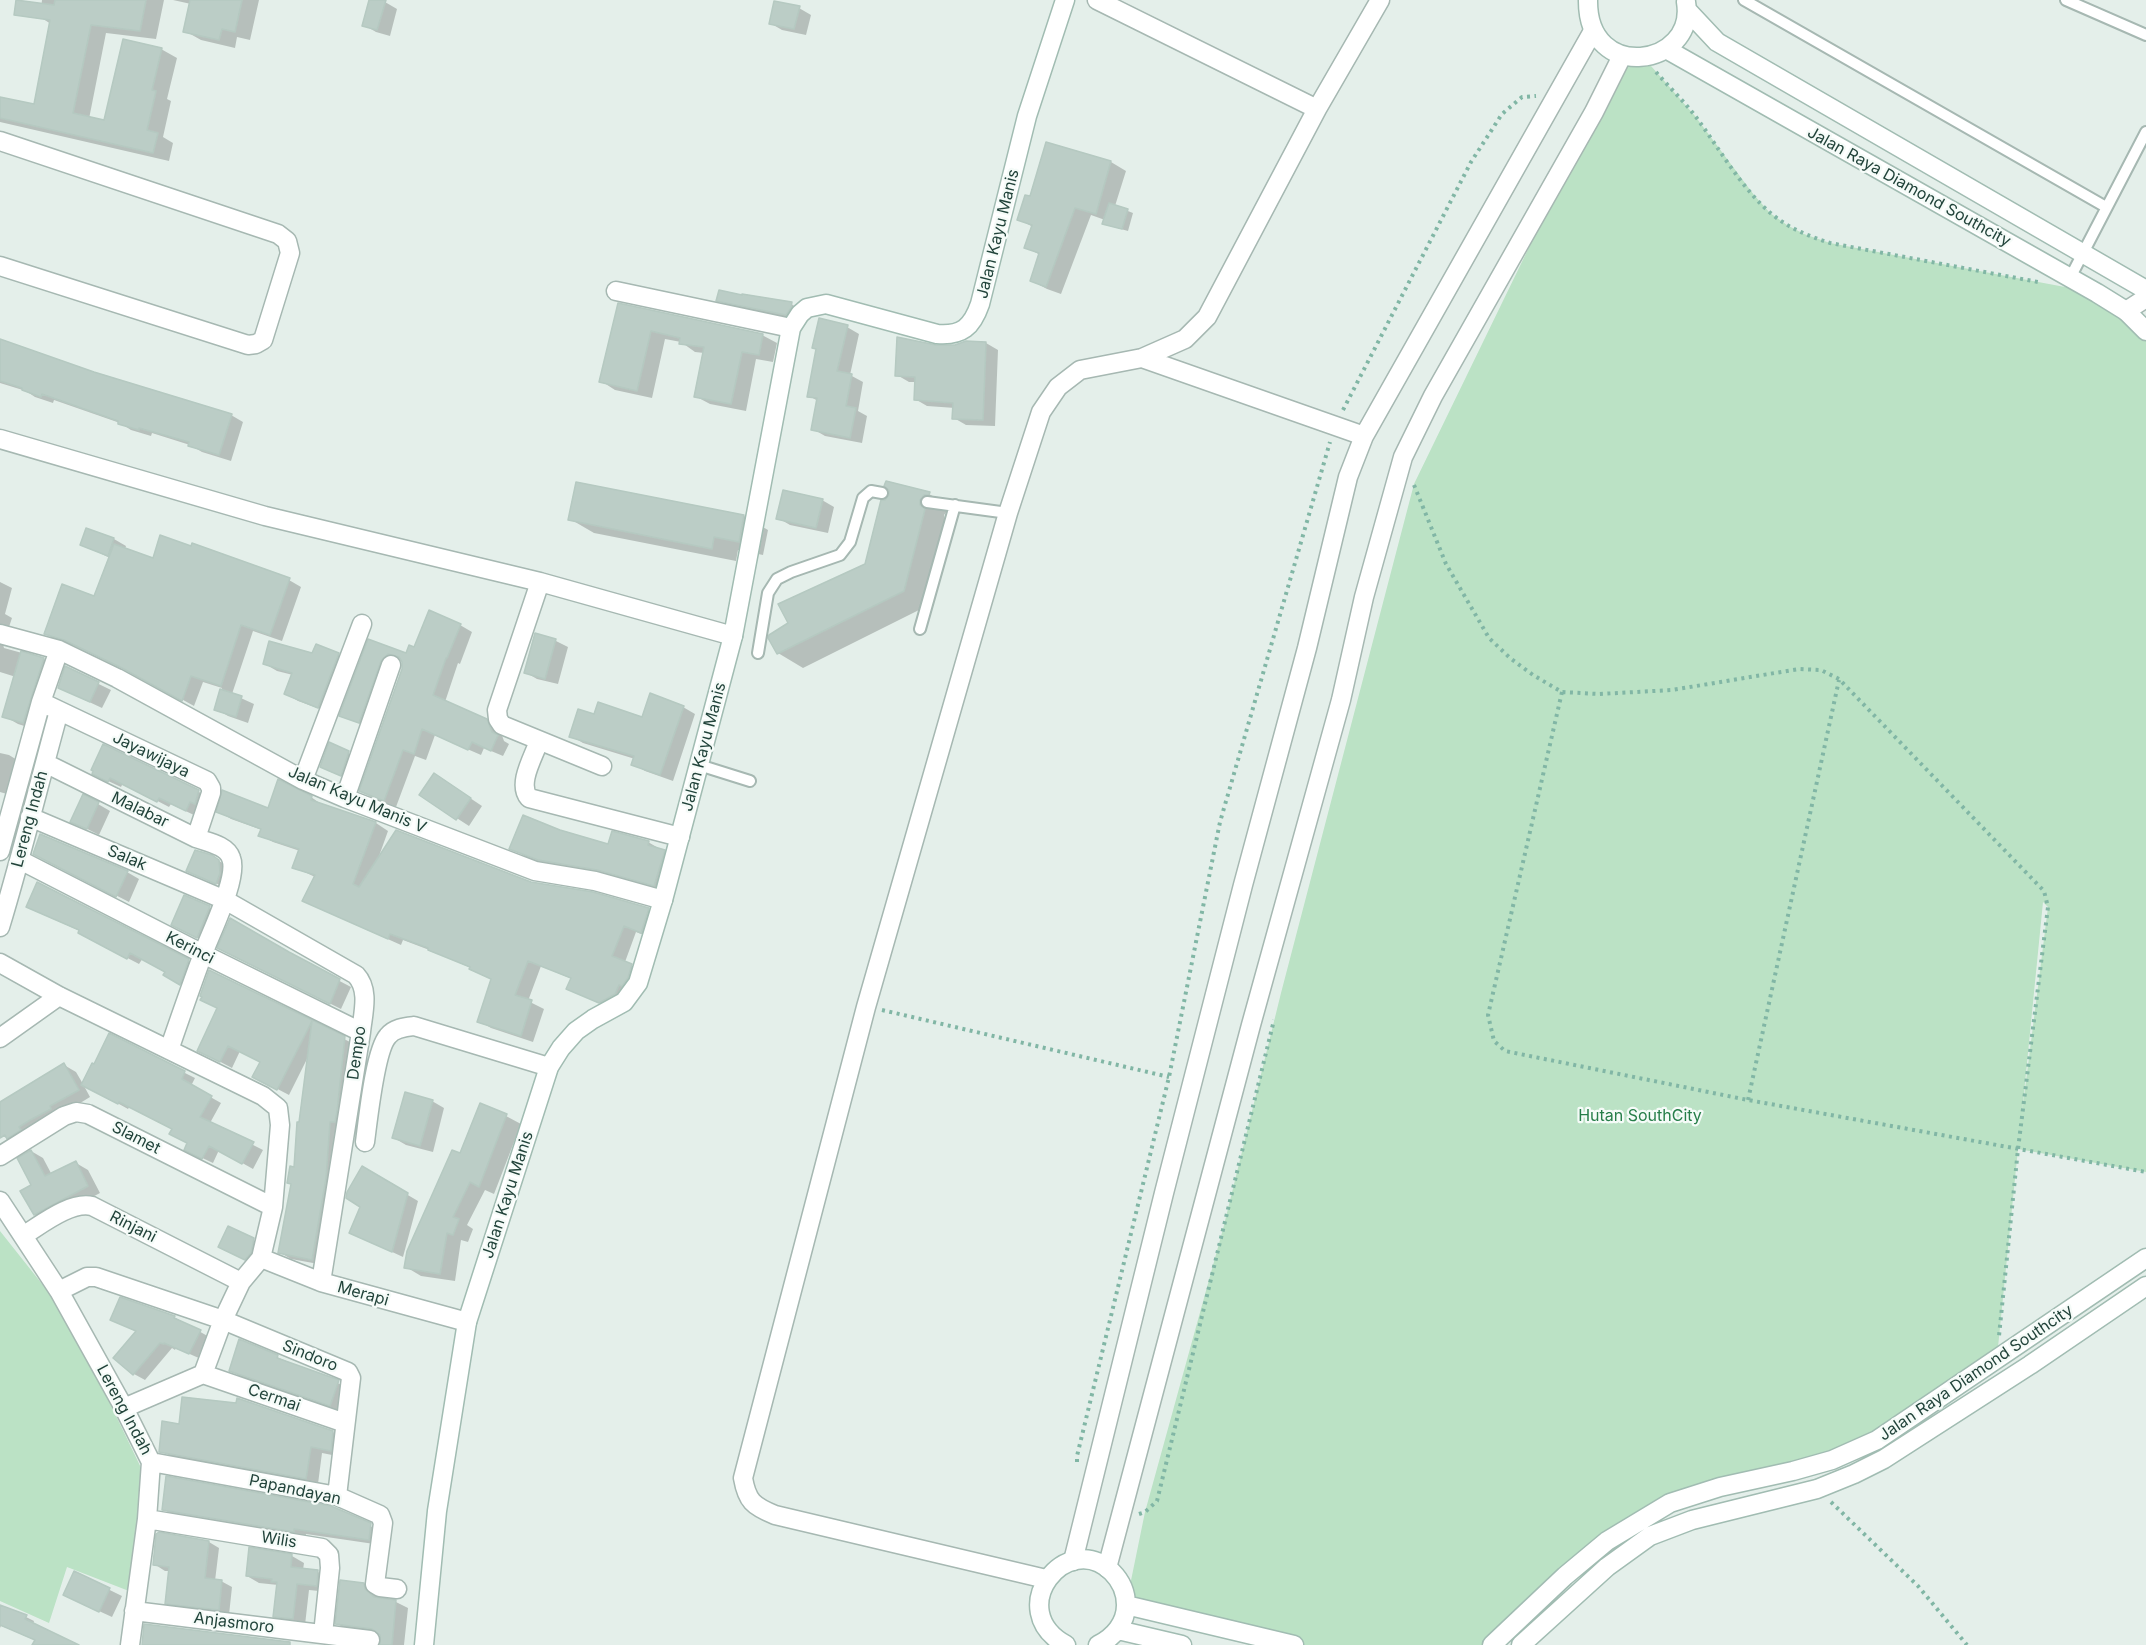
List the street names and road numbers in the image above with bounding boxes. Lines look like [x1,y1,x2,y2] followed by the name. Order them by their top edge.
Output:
[1804,123,2014,251] street label: Jalan Raya Diamond Southcity
[973,167,1023,301] street label: Jalan Kayu Manis
[678,680,730,814] street label: Jalan Kayu Manis
[109,728,193,782] street label: Jayawijaya
[285,762,429,838] street label: Jalan Kayu Manis V
[8,769,52,869] street label: Lereng Indah
[108,788,172,832] street label: Malabar
[104,841,150,875] street label: Salak
[162,928,218,968] street label: Kerinci
[344,1025,370,1081] street label: Dempo
[109,1118,163,1158] street label: Slamet
[478,1129,538,1261] street label: Jalan Kayu Manis
[106,1207,160,1247] street label: Rinjani
[335,1278,391,1310] street label: Merapi
[1875,1301,2077,1445] street label: Jalan Raya Diamond Southcity
[279,1336,341,1376] street label: Sindoro
[92,1362,156,1458] street label: Lereng Indah
[245,1380,303,1416] street label: Cermai
[247,1471,343,1509] street label: Papandayan
[260,1528,298,1552] street label: Wilis
[193,1609,275,1637] street label: Anjasmoro

